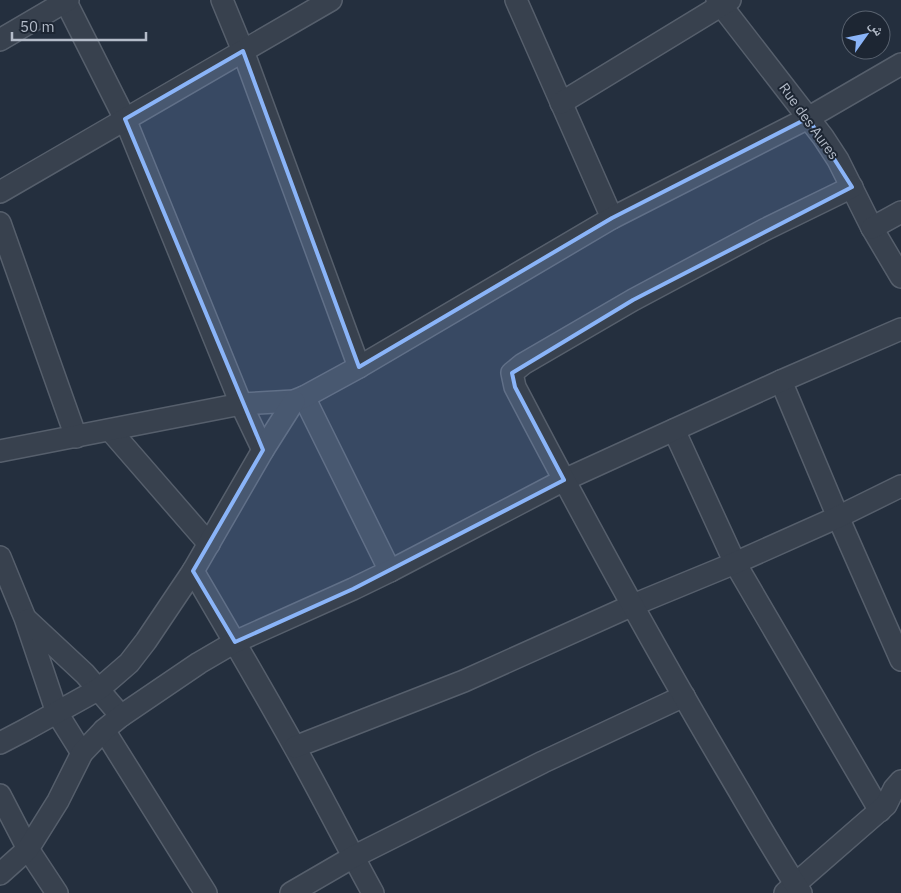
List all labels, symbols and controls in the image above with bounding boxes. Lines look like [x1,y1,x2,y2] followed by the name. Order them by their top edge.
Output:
[12,10,146,42] scale bar
[841,10,891,60] north arrow
[20,17,55,36] text: 50 m
[865,17,889,39] text: ش
[775,79,843,163] street label: Rue des Aures

